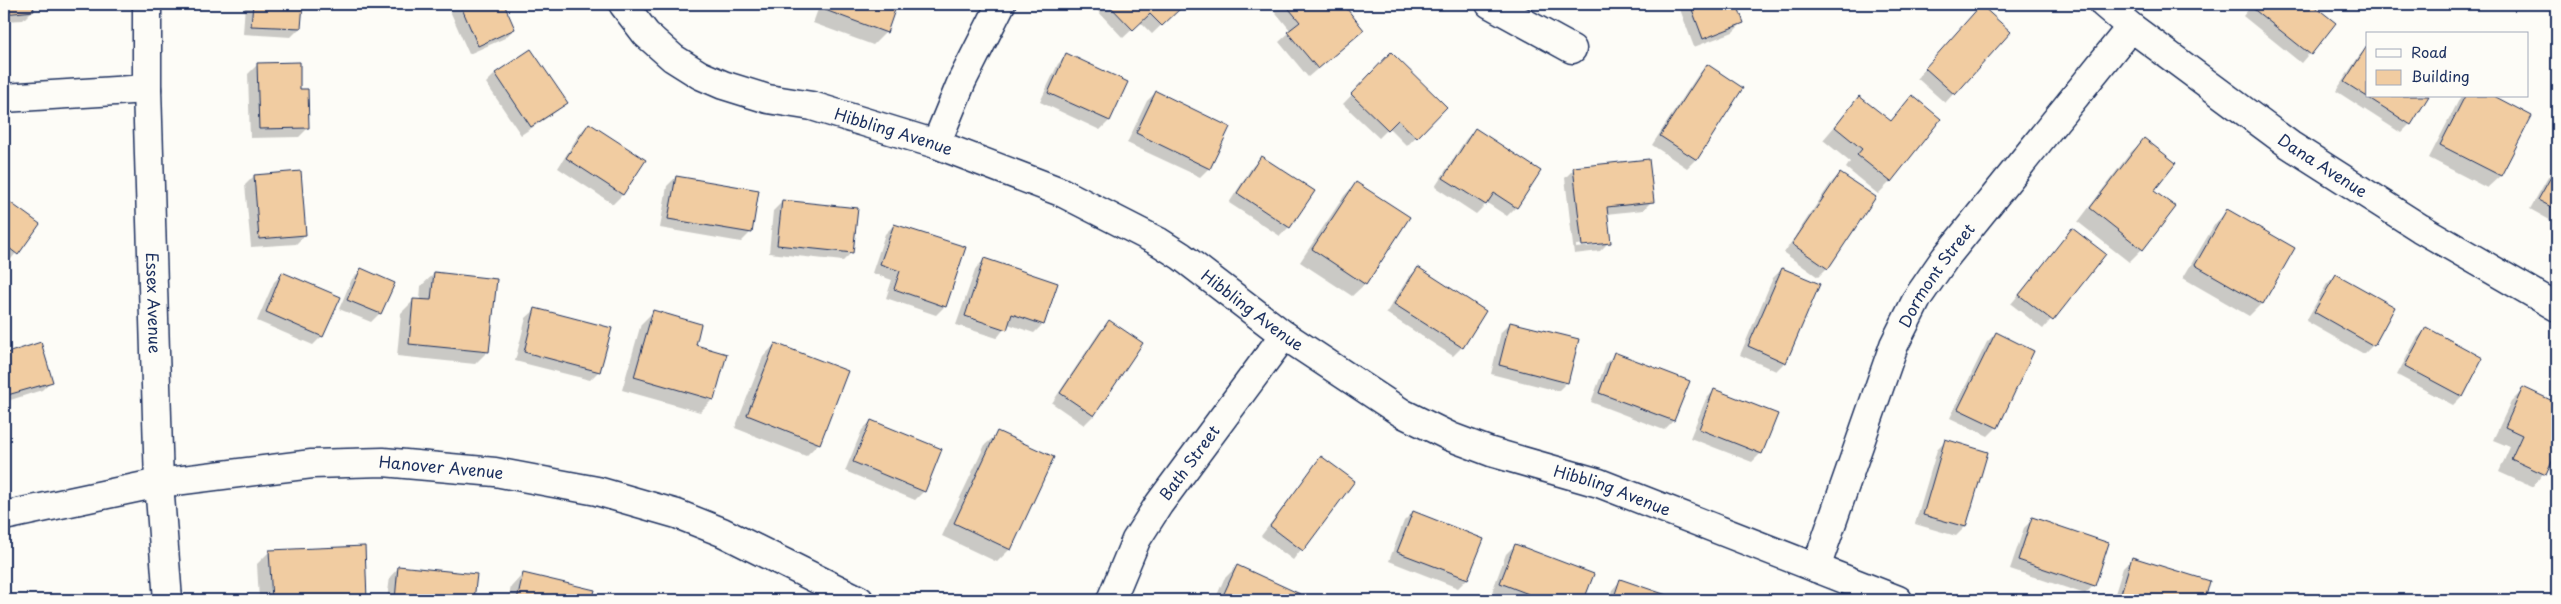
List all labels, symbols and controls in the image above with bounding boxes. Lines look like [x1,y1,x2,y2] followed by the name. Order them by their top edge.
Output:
[2366,32,2528,98] legend
[2411,40,2447,63] text: Road
[2411,64,2470,87] text: Building
[832,101,957,160] street label: Hibbling Avenue
[2273,127,2373,203] street label: Dana Avenue
[1892,218,1980,331] street label: Dormont Street
[141,252,168,354] street label: Essex Avenue
[1197,263,1309,356] street label: Hibbling Avenue
[1153,419,1225,505] street label: Bath Street
[378,449,506,484] street label: Hanover Avenue
[1551,458,1675,521] street label: Hibbling Avenue

